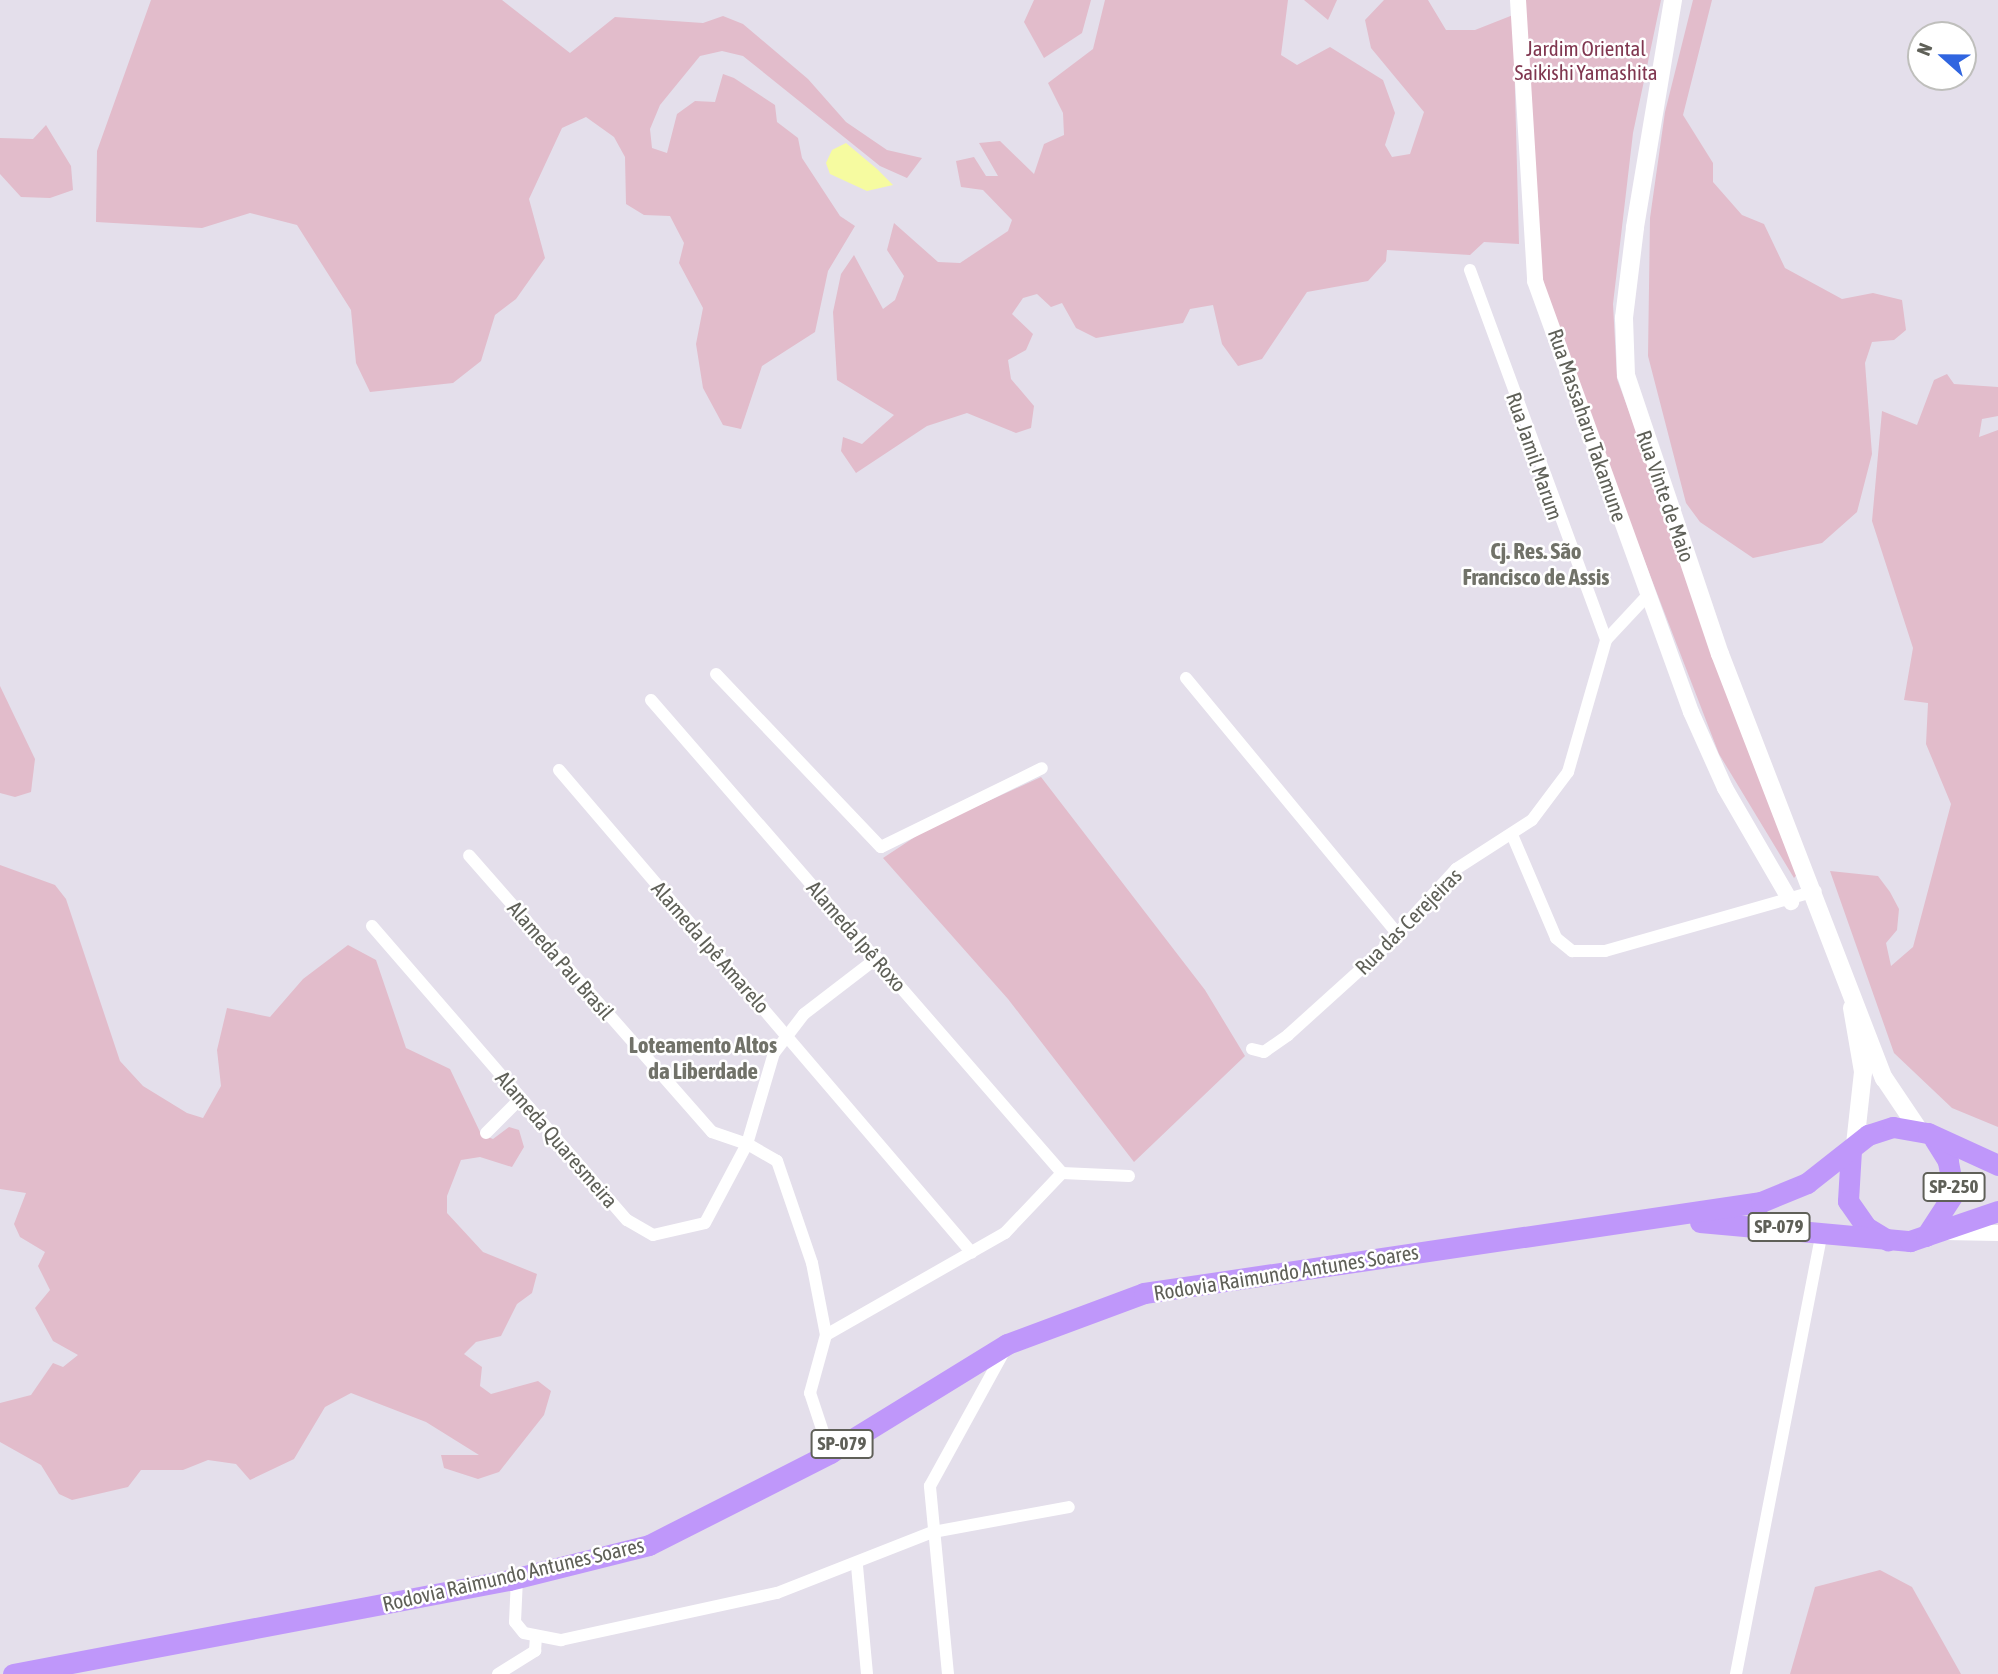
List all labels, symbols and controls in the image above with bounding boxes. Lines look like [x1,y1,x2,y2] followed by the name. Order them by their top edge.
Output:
[1907,21,1977,91] north arrow
[1514,35,1658,85] park label: Jardim Oriental Saikishi Yamashita
[1912,40,1937,58] text: N
[1543,325,1633,525] street label: Rua Massaharu Takamune
[1501,389,1569,523] street label: Rua Jamil Marum
[1632,427,1700,565] street label: Rua Vinte de Maio
[1463,537,1609,591] district label: Cj. Res. São Francisco de Assis
[1350,863,1466,979] street label: Rua das Cerejeiras
[802,875,912,997] street label: Alameda Ipê Roxo
[647,876,775,1018] street label: Alameda Ipê Amarelo
[503,896,619,1024] street label: Alameda Pau Brasil
[629,1031,777,1085] district label: Loteamento Altos da Liberdade
[491,1065,623,1213] street label: Alameda Quaresmeira
[1923,1172,1986,1203] road number: SP-250
[1748,1212,1810,1242] road number: SP-079
[1152,1239,1420,1305] street label: Rodovia Raimundo Antunes Soares
[810,1428,874,1460] road number: SP-079
[380,1532,646,1616] street label: Rodovia Raimundo Antunes Soares

